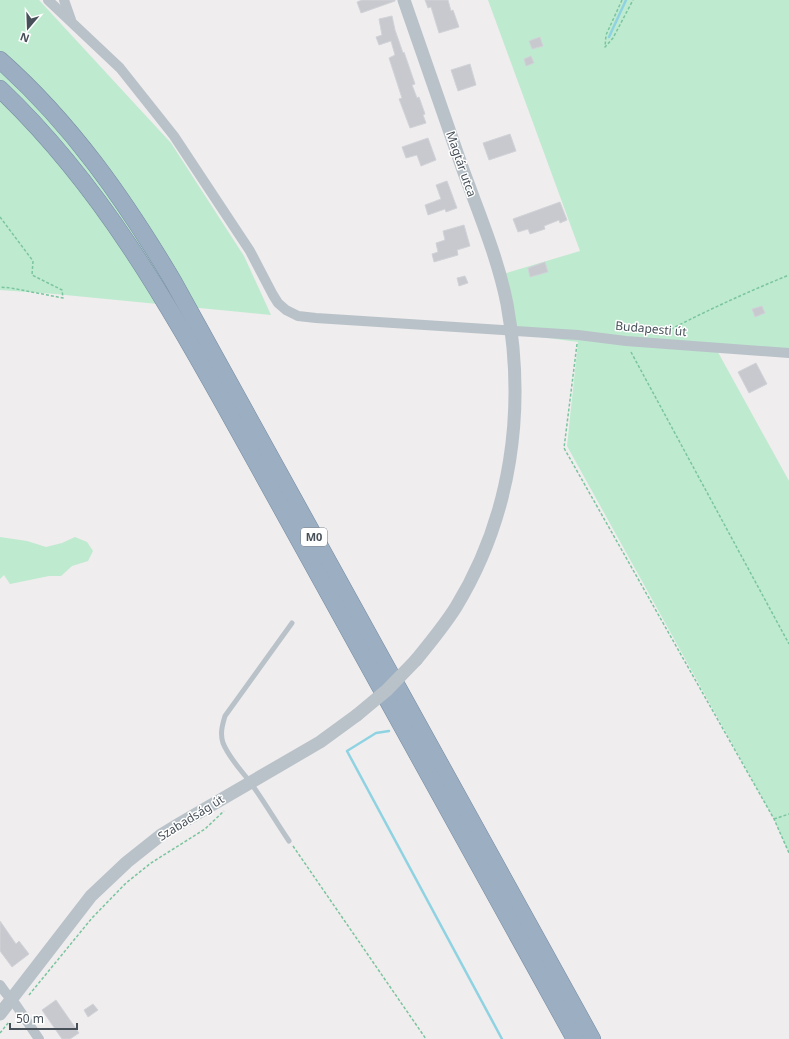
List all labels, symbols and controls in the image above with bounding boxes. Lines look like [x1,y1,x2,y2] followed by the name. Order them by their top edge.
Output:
[8,8,48,48] north arrow
[18,29,31,46] text: N
[442,129,481,199] street label: Magtár utca
[615,317,688,340] street label: Budapesti út
[301,528,327,546] road number: M0
[154,790,228,845] street label: Szabadság út
[10,1005,77,1031] scale bar
[16,1010,44,1027] text: 50 m

